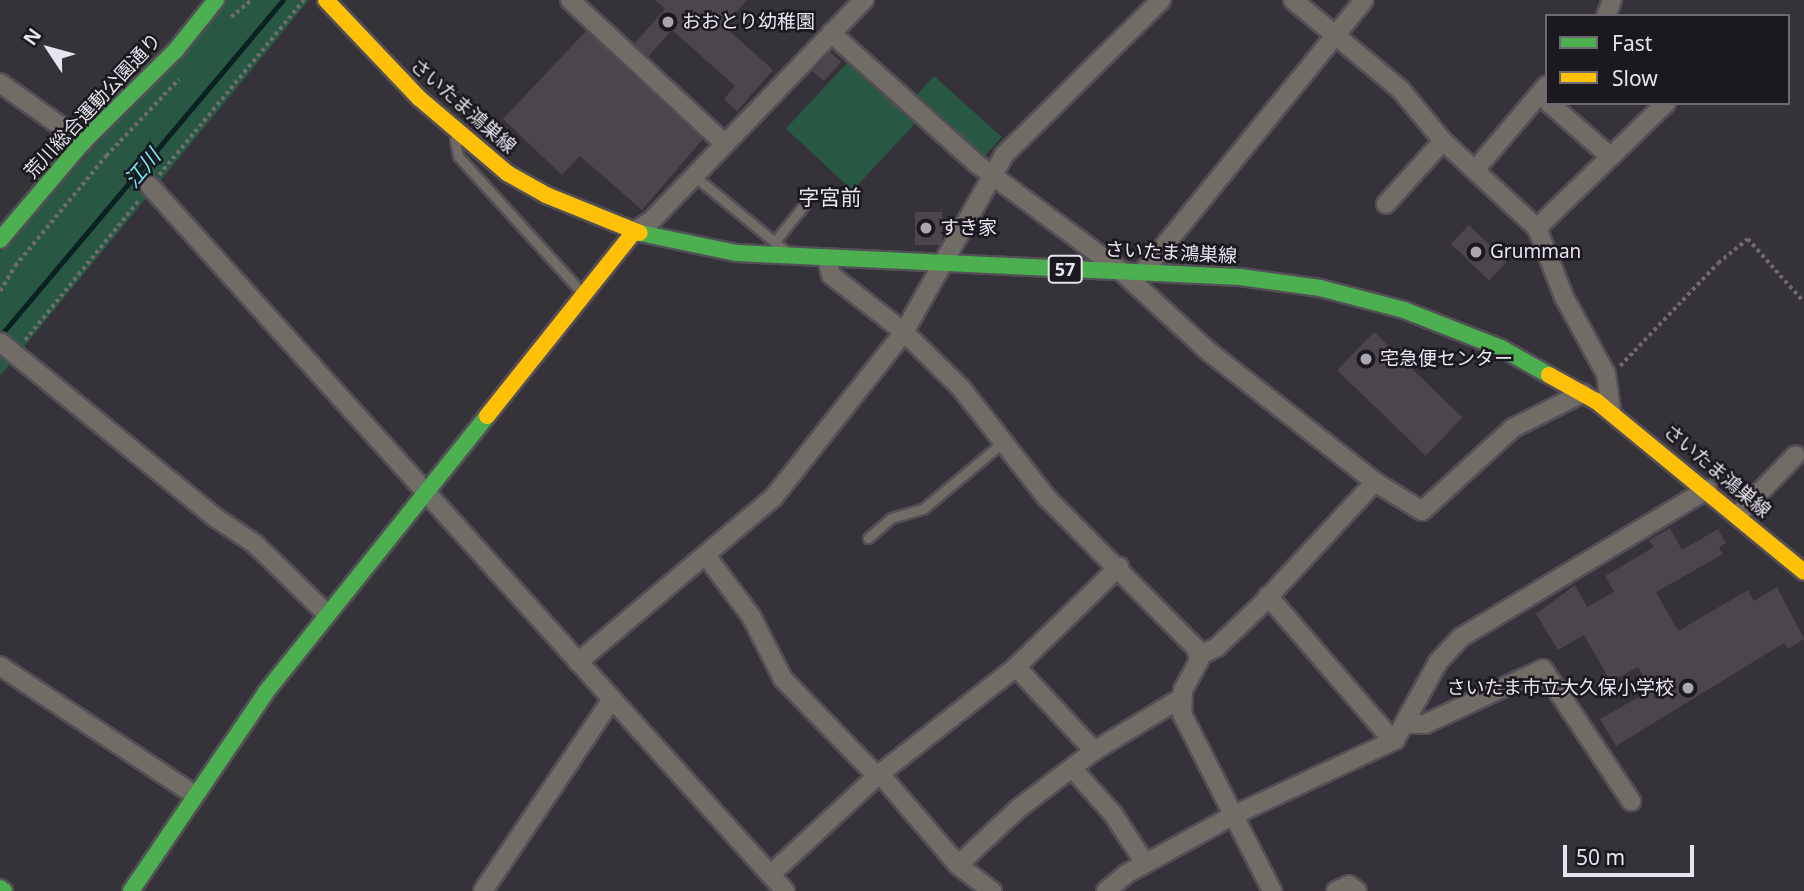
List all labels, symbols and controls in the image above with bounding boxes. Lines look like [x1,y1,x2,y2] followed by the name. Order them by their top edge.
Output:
[682,11,815,33] place label: おおとり幼稚園
[14,14,84,84] north arrow
[660,14,676,30] marker: おおとり幼稚園
[1545,14,1790,105] legend
[17,23,47,51] text: N
[20,29,166,183] street label: 荒川総合運動公園通り
[1612,29,1652,57] text: Fast
[405,54,521,158] street label: さいたま鴻巣線
[1612,64,1658,92] text: Slow
[119,144,165,192] water label: 江川
[799,184,861,210] district label: 字宮前
[940,217,997,239] place label: すき家
[918,220,934,236] marker: すき家
[1104,238,1238,268] street label: さいたま鴻巣線
[1490,241,1581,263] place label: Grumman
[1468,244,1484,260] marker: Grumman
[1048,255,1082,284] road number: 57
[1380,348,1513,370] place label: 宅急便センター
[1358,351,1374,367] marker: 宅急便センター
[1659,420,1775,522] street label: さいたま鴻巣線
[1446,677,1674,699] place label: さいたま市立大久保小学校
[1680,680,1696,696] marker: さいたま市立大久保小学校
[1566,832,1697,876] scale bar
[1576,843,1625,871] text: 50 m

